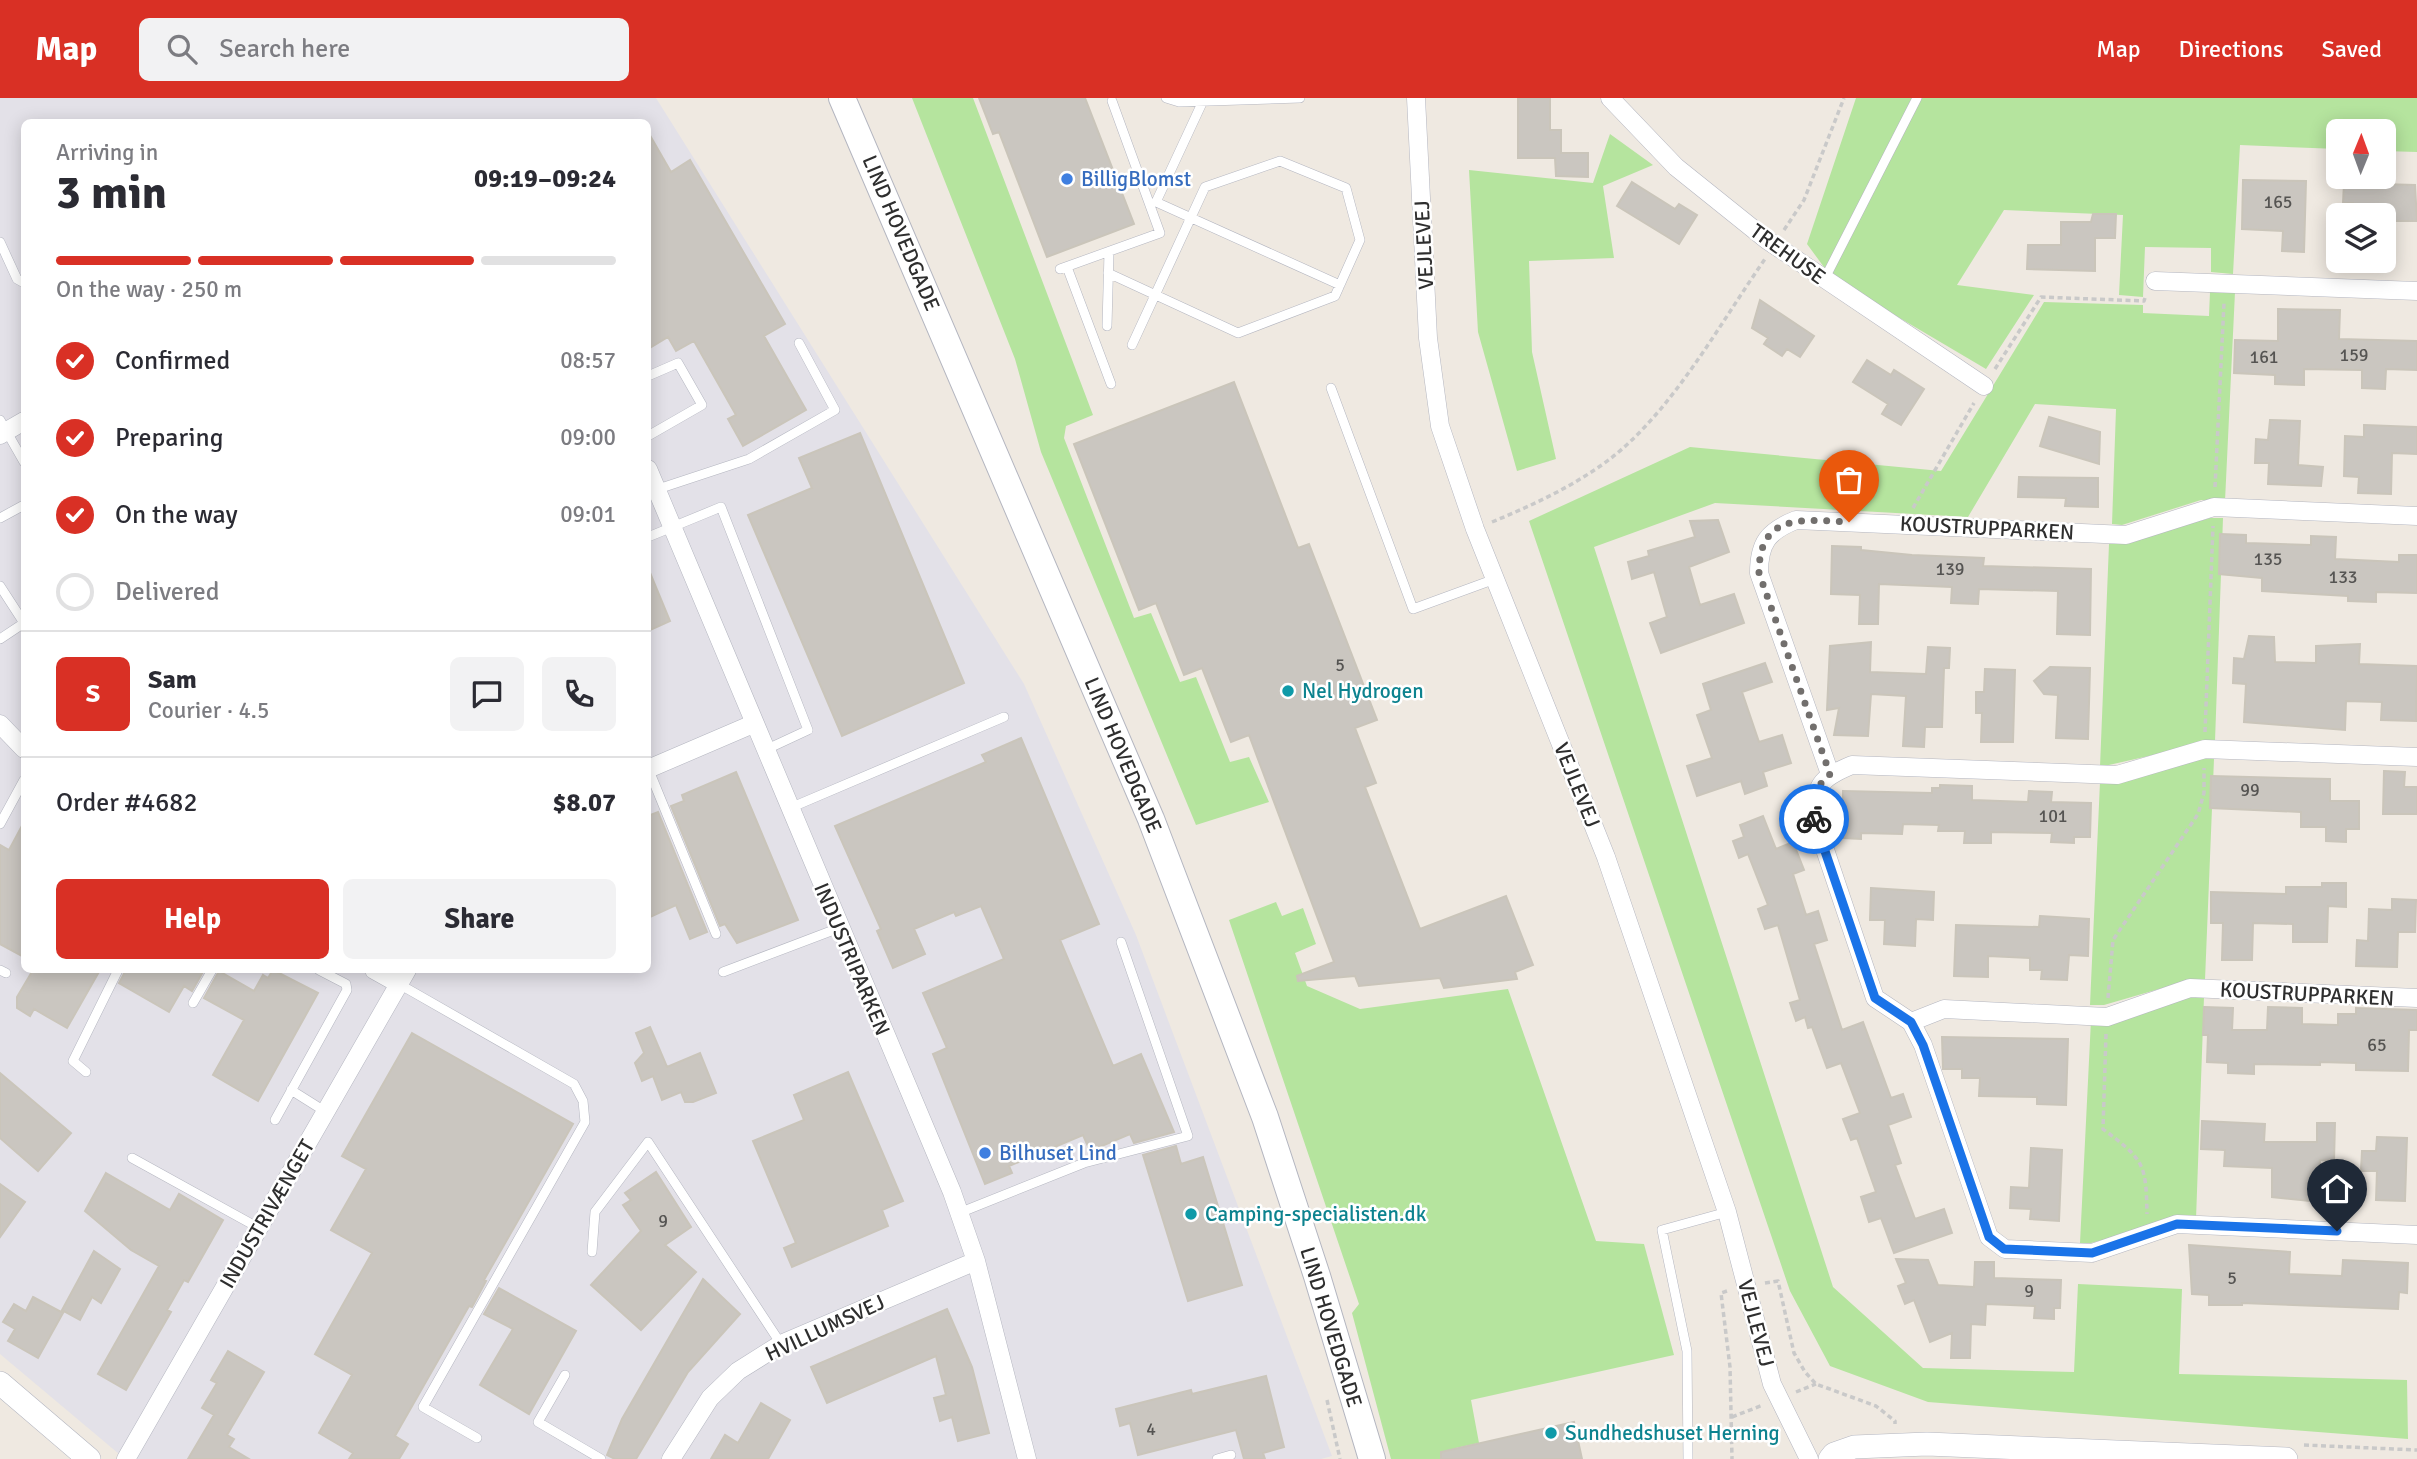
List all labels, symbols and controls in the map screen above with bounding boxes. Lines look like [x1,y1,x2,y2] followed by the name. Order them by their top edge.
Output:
[139,18,629,81] search box
[35,29,97,70] text: Map
[163,30,201,68] icon: search
[219,33,350,65] text: Search here
[2096,34,2141,64] text: Map
[2179,34,2284,64] text: Directions
[2322,34,2382,64] text: Saved
[2326,119,2396,189] north arrow
[2326,119,2396,273] map controls
[56,138,158,167] text: Arriving in
[856,151,946,315] street label: LIND HOVEDGADE
[474,163,616,195] text: 09:19–09:24
[56,165,167,221] text: 3 min
[1081,166,1191,192] place label: BilligBlomst
[1059,171,1075,187] marker: BilligBlomst
[2263,191,2293,213] house number: 165
[1409,200,1439,290] street label: VEJLEVEJ
[2326,203,2396,273] button: layers
[1745,218,1831,290] street label: TREHUSE
[56,275,242,304] text: On the way · 250 m
[56,342,94,380] icon: check
[2339,344,2369,366] house number: 159
[115,345,230,377] text: Confirmed
[560,346,616,375] text: 08:57
[2249,346,2279,368] house number: 161
[56,419,94,457] icon: check
[115,422,223,454] text: Preparing
[560,423,616,452] text: 09:00
[1819,450,1879,522] pin
[1830,461,1868,499] icon: bag
[56,496,94,534] icon: check
[115,499,238,531] text: On the way
[560,500,616,529] text: 09:01
[1899,510,2075,546] street label: KOUSTRUPPARKEN
[2253,548,2283,570] house number: 135
[1935,558,1965,580] house number: 139
[2328,566,2358,588] house number: 133
[115,576,220,608] text: Delivered
[1335,654,1345,676] house number: 5
[450,657,524,731] button: chat
[542,657,616,731] button: phone
[148,664,197,696] text: Sam
[1078,673,1168,837] street label: LIND HOVEDGADE
[86,678,100,710] text: S
[1302,678,1424,704] place label: Nel Hydrogen
[1280,683,1296,699] marker: Nel Hydrogen
[148,696,269,725] text: Courier · 4.5
[1548,739,1606,831] street label: VEJLEVEJ
[2240,779,2260,801] house number: 99
[1779,784,1849,854] courier
[56,787,197,819] text: Order #4682
[552,787,616,819] text: $8.07
[1795,800,1833,838] icon: bike
[2038,805,2068,827] house number: 101
[56,879,329,959] button: Help
[343,879,616,959] button: Share
[808,879,896,1039] street label: INDUSTRIPARKEN
[2219,976,2395,1012] street label: KOUSTRUPPARKEN
[2367,1034,2387,1056] house number: 65
[214,1134,320,1293] street label: INDUSTRIVÆNGET
[999,1140,1117,1166] place label: Bilhuset Lind
[977,1145,993,1161] marker: Bilhuset Lind
[2307,1159,2367,1231] pin
[2318,1170,2356,1208] icon: home
[1205,1201,1427,1227] place label: Camping-specialisten.dk
[1183,1206,1199,1222] marker: Camping-specialisten.dk
[658,1210,668,1232] house number: 9
[1294,1244,1368,1410] street label: LIND HOVEDGADE
[2227,1267,2237,1289] house number: 5
[1732,1276,1780,1370] street label: VEJLEVEJ
[2024,1280,2034,1302] house number: 9
[761,1289,889,1367] street label: HVILLUMSVEJ
[1146,1418,1156,1440] house number: 4
[1565,1420,1780,1446] place label: Sundhedshuset Herning
[1543,1425,1559,1441] marker: Sundhedshuset Herning

